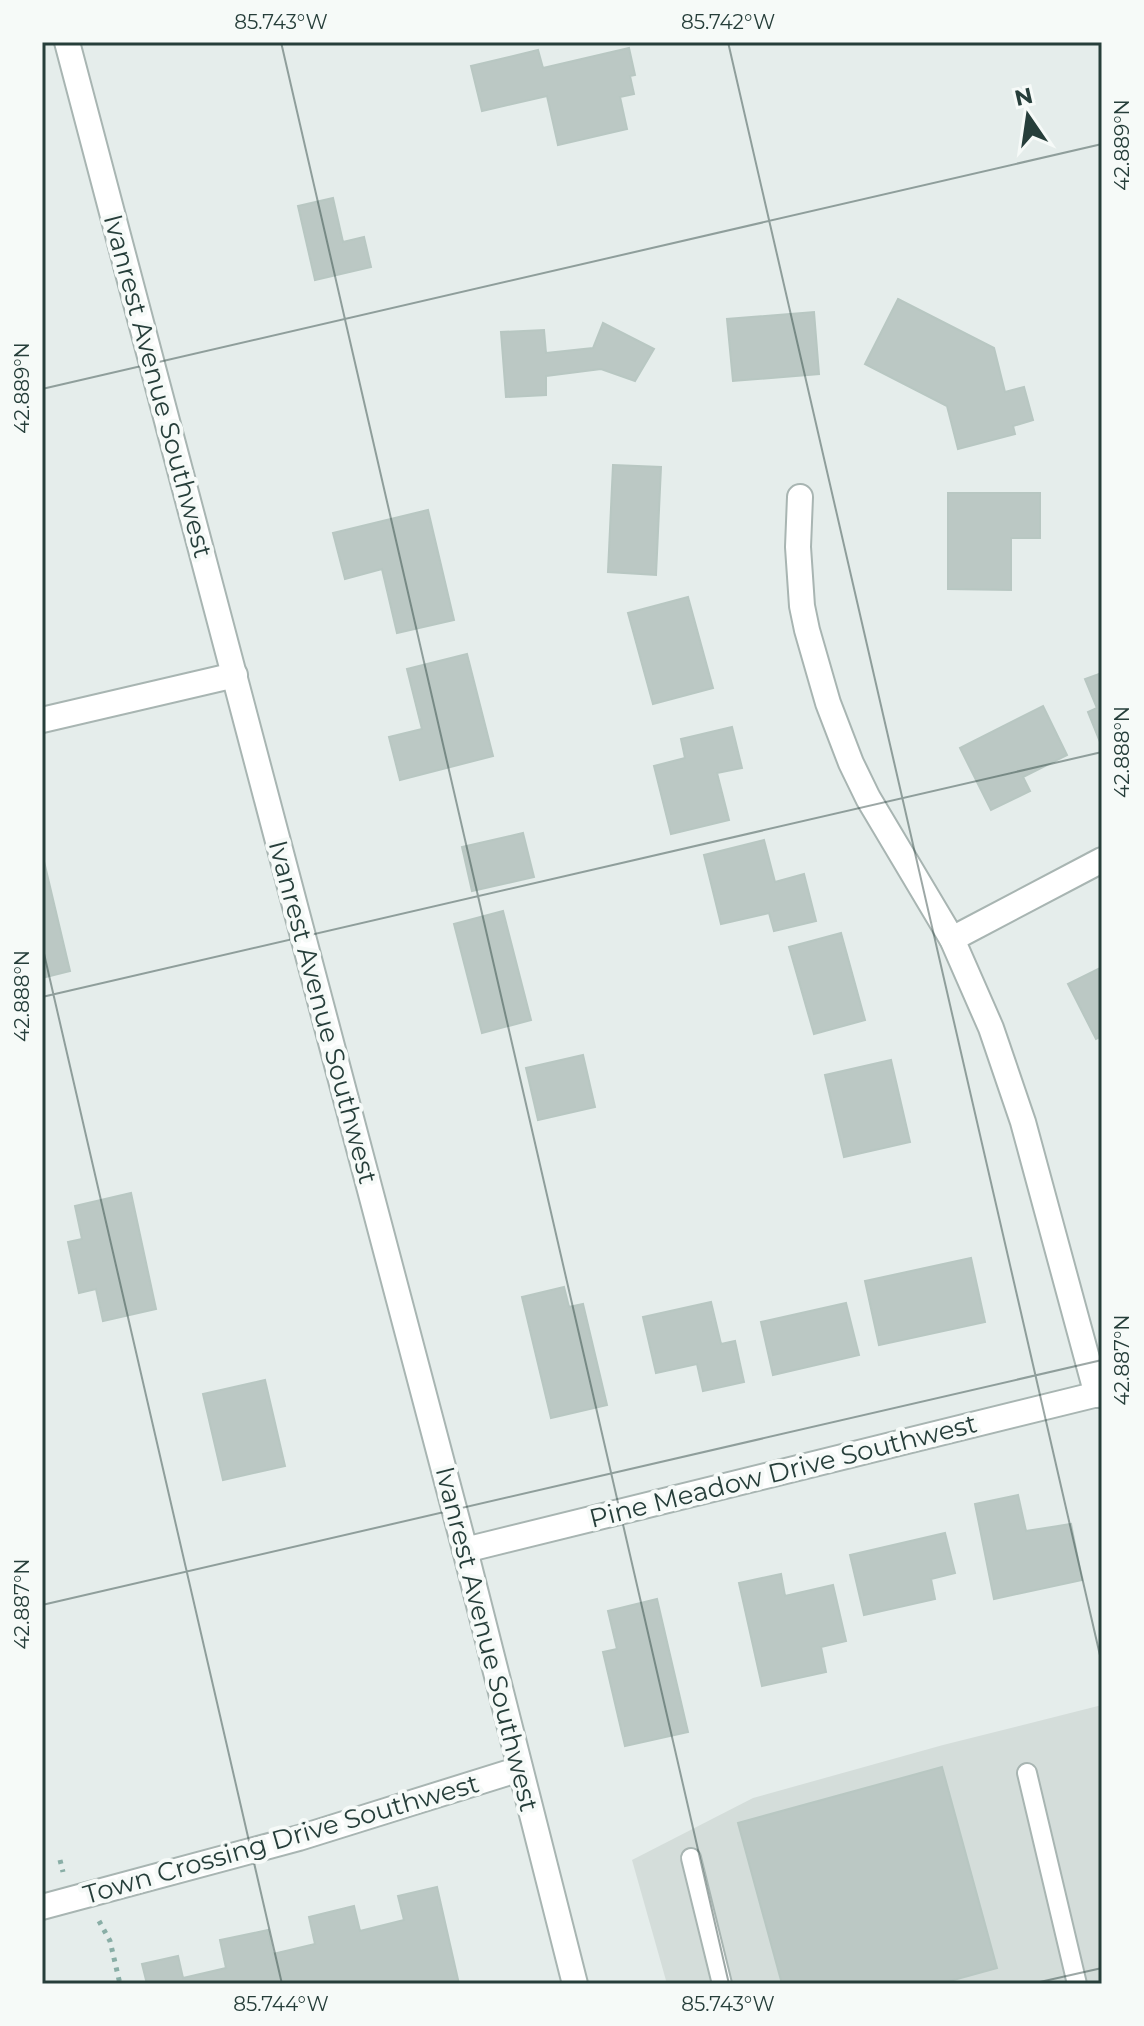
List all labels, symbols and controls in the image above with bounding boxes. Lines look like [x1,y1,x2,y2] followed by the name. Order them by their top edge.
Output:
[234,10,328,34] text: 85.743°W
[681,10,775,34] text: 85.742°W
[988,76,1068,156] north arrow
[1012,82,1035,112] text: N
[1110,99,1134,191] text: 42.889°N
[97,211,219,561] street label: Ivanrest Avenue Southwest
[10,342,34,434] text: 42.889°N
[1110,706,1134,798] text: 42.888°N
[262,837,384,1187] street label: Ivanrest Avenue Southwest
[10,950,34,1042] text: 42.888°N
[1110,1314,1134,1406] text: 42.887°N
[586,1407,980,1535] street label: Pine Meadow Drive Southwest
[429,1463,545,1815] street label: Ivanrest Avenue Southwest
[10,1558,34,1650] text: 42.887°N
[80,1767,482,1911] street label: Town Crossing Drive Southwest
[233,1992,329,2016] text: 85.744°W
[681,1992,775,2016] text: 85.743°W

